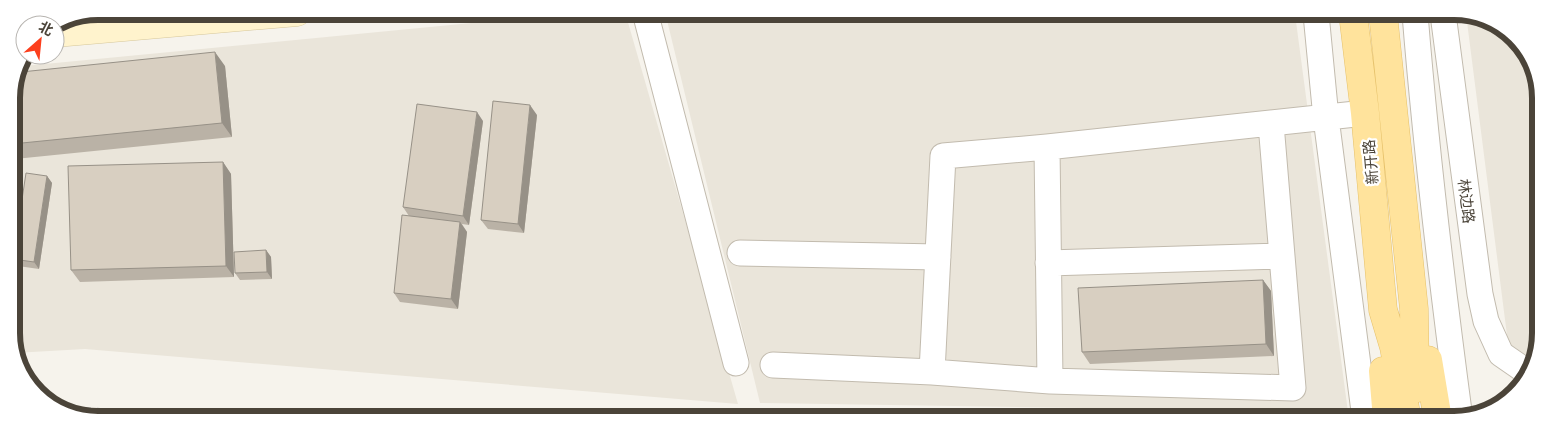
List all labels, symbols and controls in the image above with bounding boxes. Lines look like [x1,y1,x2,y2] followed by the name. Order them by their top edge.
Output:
[15,15,65,65] north arrow
[36,17,56,39] text: 北
[1359,139,1381,185] street label: 新开路
[1455,178,1479,224] street label: 林边路

